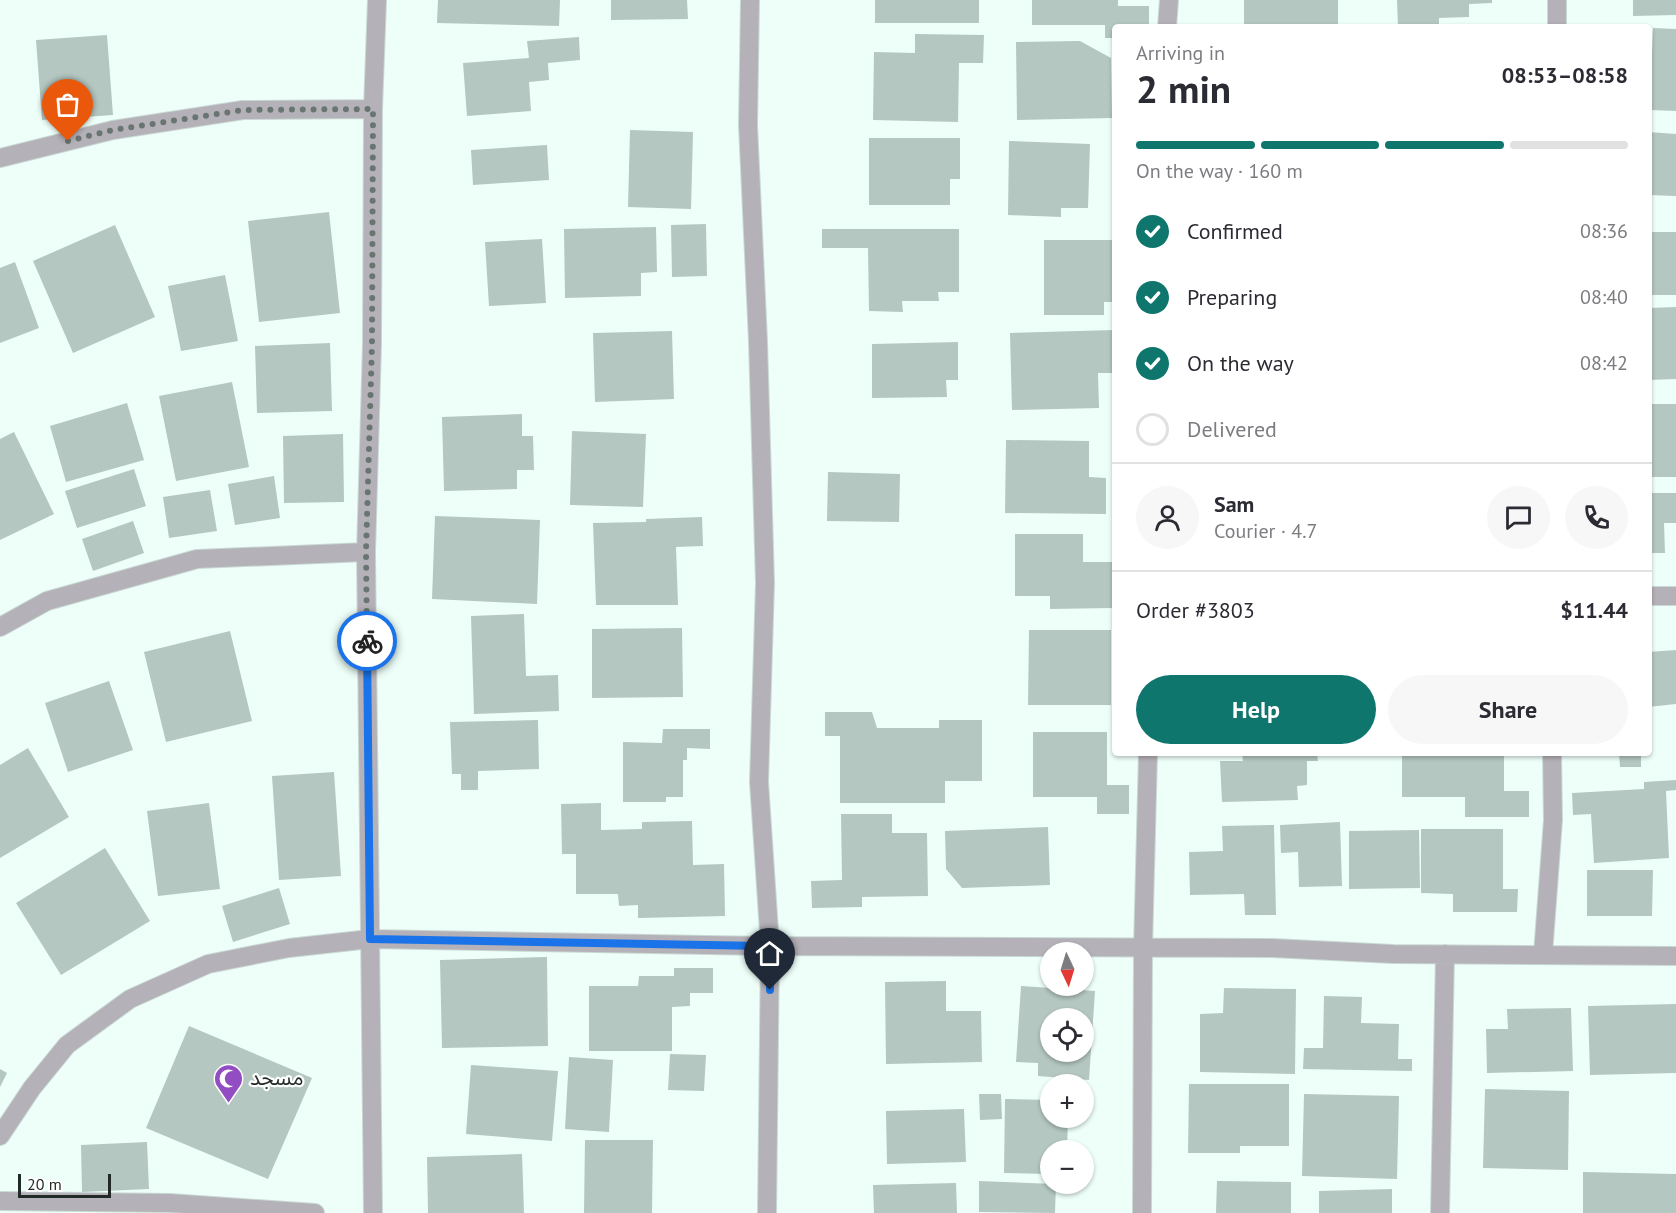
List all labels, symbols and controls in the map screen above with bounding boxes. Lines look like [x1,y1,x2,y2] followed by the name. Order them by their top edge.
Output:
[1136,40,1225,66] text: Arriving in
[1502,61,1628,89] text: 08:53–08:58
[1136,63,1231,114] text: 2 min
[42,79,93,141] pin
[51,88,84,121] icon: bag
[1136,158,1303,184] text: On the way · 160 m
[1136,215,1169,248] icon: check
[1187,217,1283,245] text: Confirmed
[1580,218,1628,244] text: 08:36
[1136,281,1169,314] icon: check
[1187,283,1277,311] text: Preparing
[1580,284,1628,310] text: 08:40
[1136,347,1169,380] icon: check
[1187,349,1294,377] text: On the way
[1580,350,1628,376] text: 08:42
[1187,415,1277,443] text: Delivered
[1136,486,1199,549] button: person
[1487,486,1550,549] button: chat
[1565,486,1628,549] button: phone
[1214,490,1254,518] text: Sam
[1214,518,1317,544] text: Courier · 4.7
[1136,596,1255,624] text: Order #3803
[1560,596,1628,624] text: $11.44
[337,611,397,671] courier
[351,625,384,658] icon: bike
[1136,675,1376,744] button: Help
[1388,675,1628,744] button: Share
[744,928,795,990] pin
[753,937,786,970] icon: home
[1040,942,1094,996] north arrow
[1040,942,1094,1194] map controls
[1040,1008,1094,1062] button: locate
[213,1062,245,1104] mosque icon: مسجد
[250,1064,303,1091] place label: مسجد
[1040,1074,1094,1128] button: +
[1040,1140,1094,1194] button: −
[18,1171,111,1198] scale bar
[27,1174,62,1194] text: 20 m

